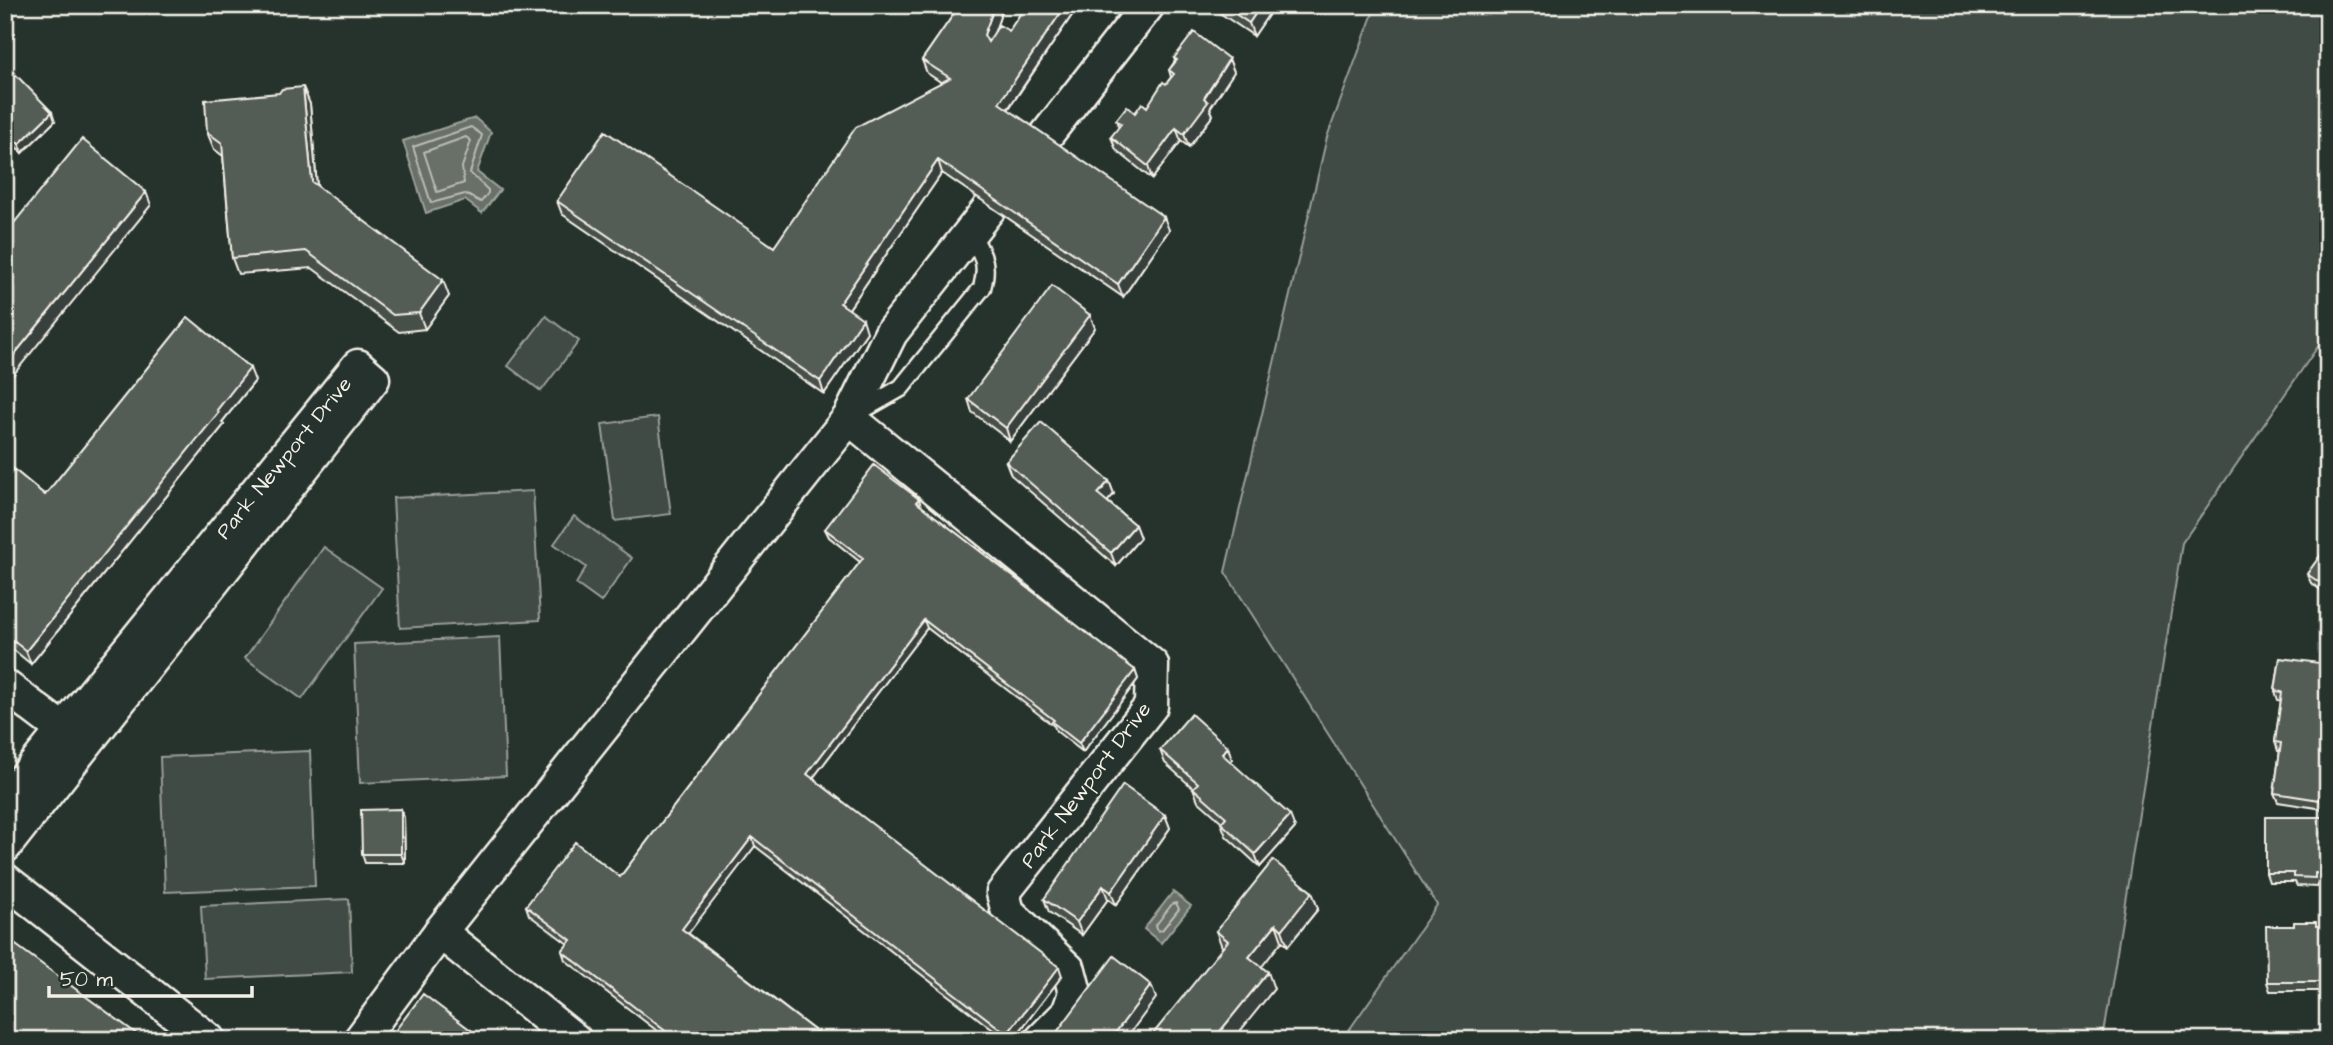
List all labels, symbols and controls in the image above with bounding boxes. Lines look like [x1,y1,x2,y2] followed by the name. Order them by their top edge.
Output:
[209,370,358,545] street label: Park Newport Drive
[1014,696,1159,875] street label: Park Newport Drive
[49,954,252,998] scale bar
[60,965,114,994] text: 50 m

